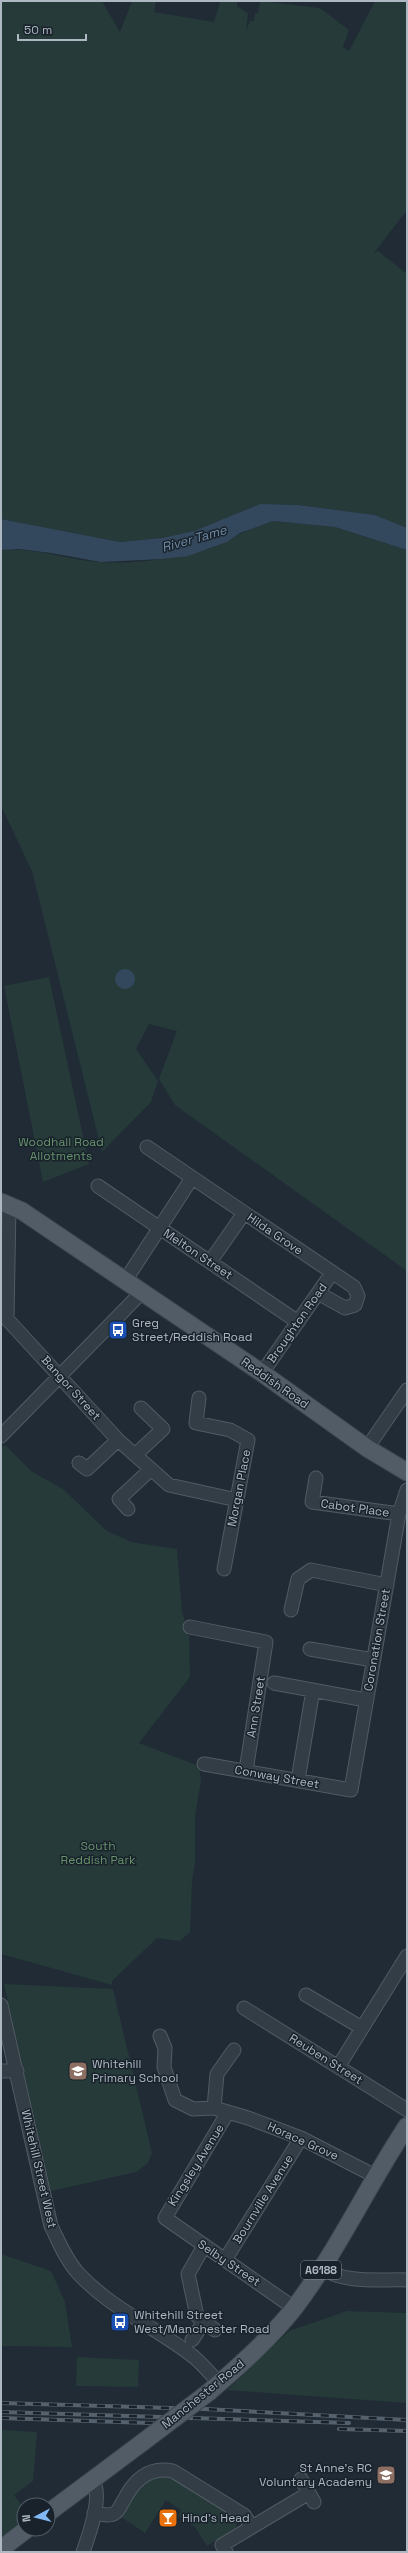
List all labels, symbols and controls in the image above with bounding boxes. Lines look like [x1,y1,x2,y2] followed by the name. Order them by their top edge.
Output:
[18,16,86,42] scale bar
[24,22,52,38] text: 50 m
[160,521,230,556] water label: River Tame
[18,1134,104,1164] park label: Woodhall Road Allotments
[244,1209,306,1259] street label: Hilda Grove
[160,1225,236,1283] street label: Melton Street
[263,1280,331,1366] street label: Broughton Road
[132,1315,252,1345] place label: Greg Street/Reddish Road
[107,1319,129,1341] bus stop icon: Greg Street/Reddish Road
[38,1352,104,1424] street label: Bangor Street
[238,1354,312,1412] street label: Reddish Road
[224,1448,254,1528] street label: Morgan Place
[320,1495,390,1521] street label: Cabot Place
[360,1588,394,1692] street label: Coronation Street
[243,1675,269,1739] street label: Ann Street
[233,1762,321,1792] street label: Conway Street
[61,1838,136,1868] park label: South Reddish Park
[286,2030,366,2088] street label: Reuben Street
[92,2056,179,2086] place label: Whitehill Primary School
[67,2060,89,2082] school or university icon: Whitehill Primary School
[18,2108,60,2230] street label: Whitehill Street West
[265,2118,341,2164] street label: Horace Grove
[164,2121,228,2209] street label: Kingsley Avenue
[229,2151,297,2247] street label: Bournville Avenue
[195,2236,263,2290] street label: Selby Street
[301,2261,341,2279] road number: A6188
[134,2307,270,2337] place label: Whitehill Street West/Manchester Road
[109,2311,131,2333] bus stop icon: Whitehill Street West/Manchester Road
[158,2356,248,2432] street label: Manchester Road
[259,2460,372,2490] place label: St Anne's RC Voluntary Academy
[375,2464,397,2486] school or university icon: St Anne's RC Voluntary Academy
[16,2497,56,2537] north arrow
[157,2507,179,2529] bar icon: Hind's Head
[182,2510,250,2526] place label: Hind's Head
[19,2514,33,2523] text: N

